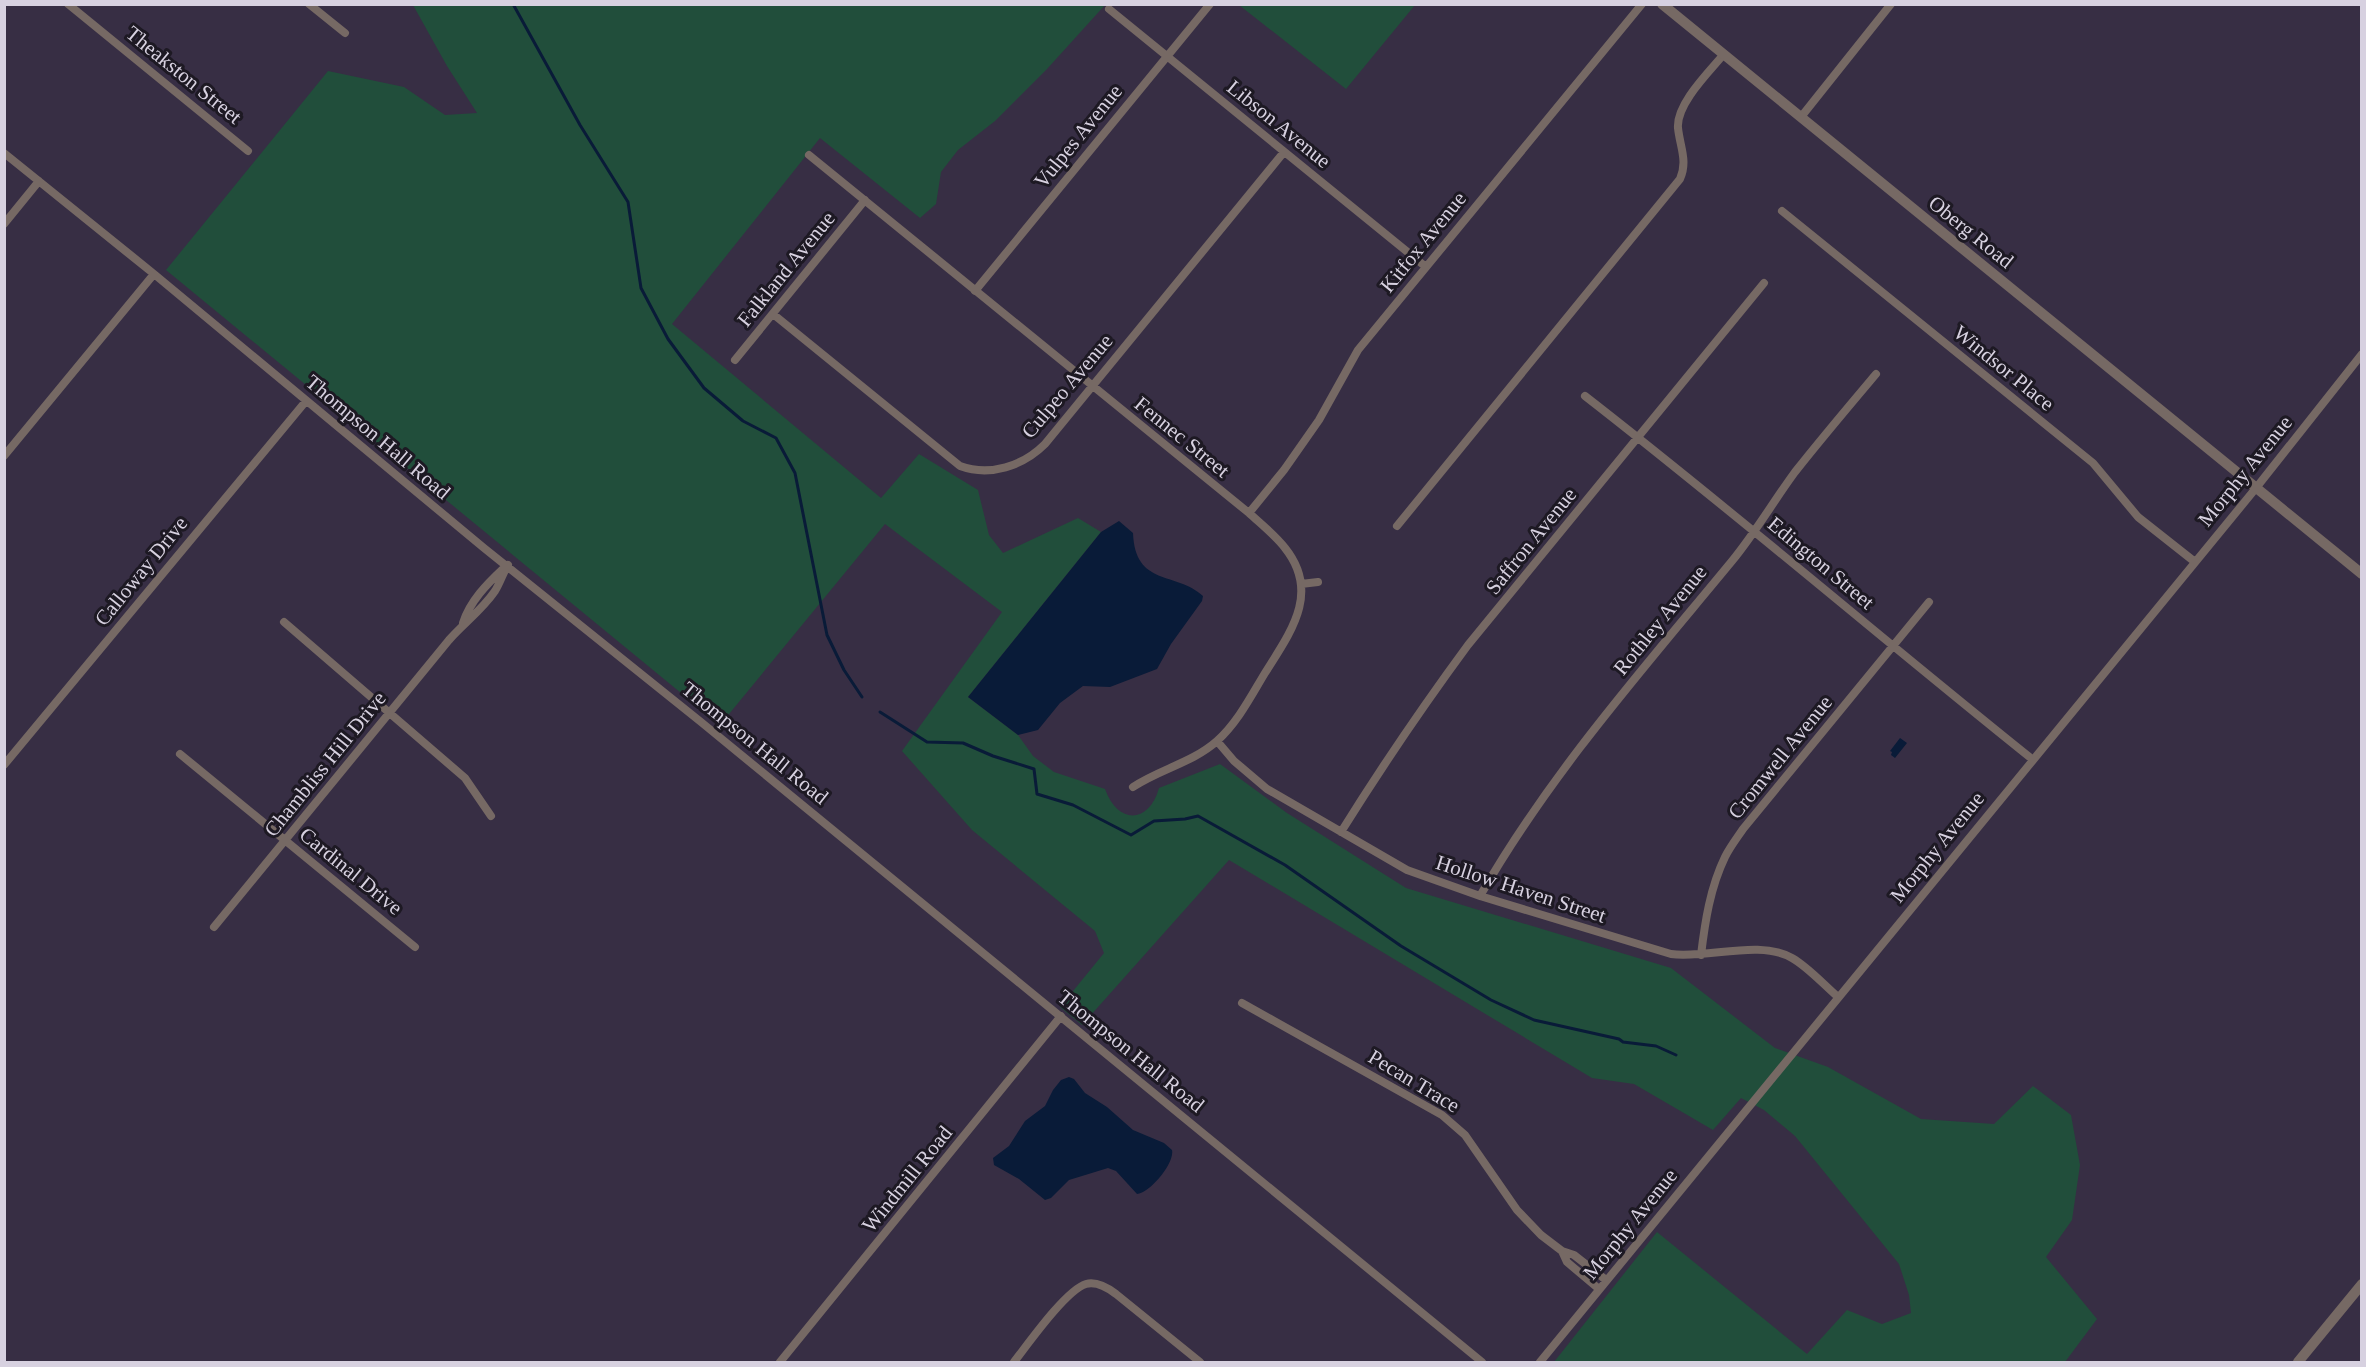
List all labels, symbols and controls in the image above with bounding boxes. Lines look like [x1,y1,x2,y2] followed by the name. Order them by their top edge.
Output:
[121,21,247,129] street label: Theakston Street
[1222,75,1336,173] street label: Libson Avenue
[1029,79,1127,193] street label: Vulpes Avenue
[1375,187,1471,297] street label: Kitfox Avenue
[1924,191,2018,274] street label: Oberg Road
[732,207,840,331] street label: Falkland Avenue
[1949,320,2059,416] street label: Windsor Place
[1017,329,1117,443] street label: Culpeo Avenue
[301,370,455,505] street label: Thompson Hall Road
[1130,392,1234,483] street label: Fennec Street
[2193,411,2297,531] street label: Morphy Avenue
[1481,483,1581,599] street label: Saffron Avenue
[90,512,192,630] street label: Calloway Drive
[1763,512,1879,614] street label: Edington Street
[1608,560,1712,680] street label: Rothley Avenue
[677,677,833,810] street label: Thompson Hall Road
[259,687,391,841] street label: Chambliss Hill Drive
[1723,690,1837,824] street label: Cromwell Avenue
[1885,787,1989,907] street label: Morphy Avenue
[295,822,407,920] street label: Cardinal Drive
[1433,850,1609,928] street label: Hollow Haven Street
[1053,985,1209,1118] street label: Thompson Hall Road
[1364,1044,1464,1118] street label: Pecan Trace
[857,1121,957,1237] street label: Windmill Road
[1578,1164,1682,1284] street label: Morphy Avenue

